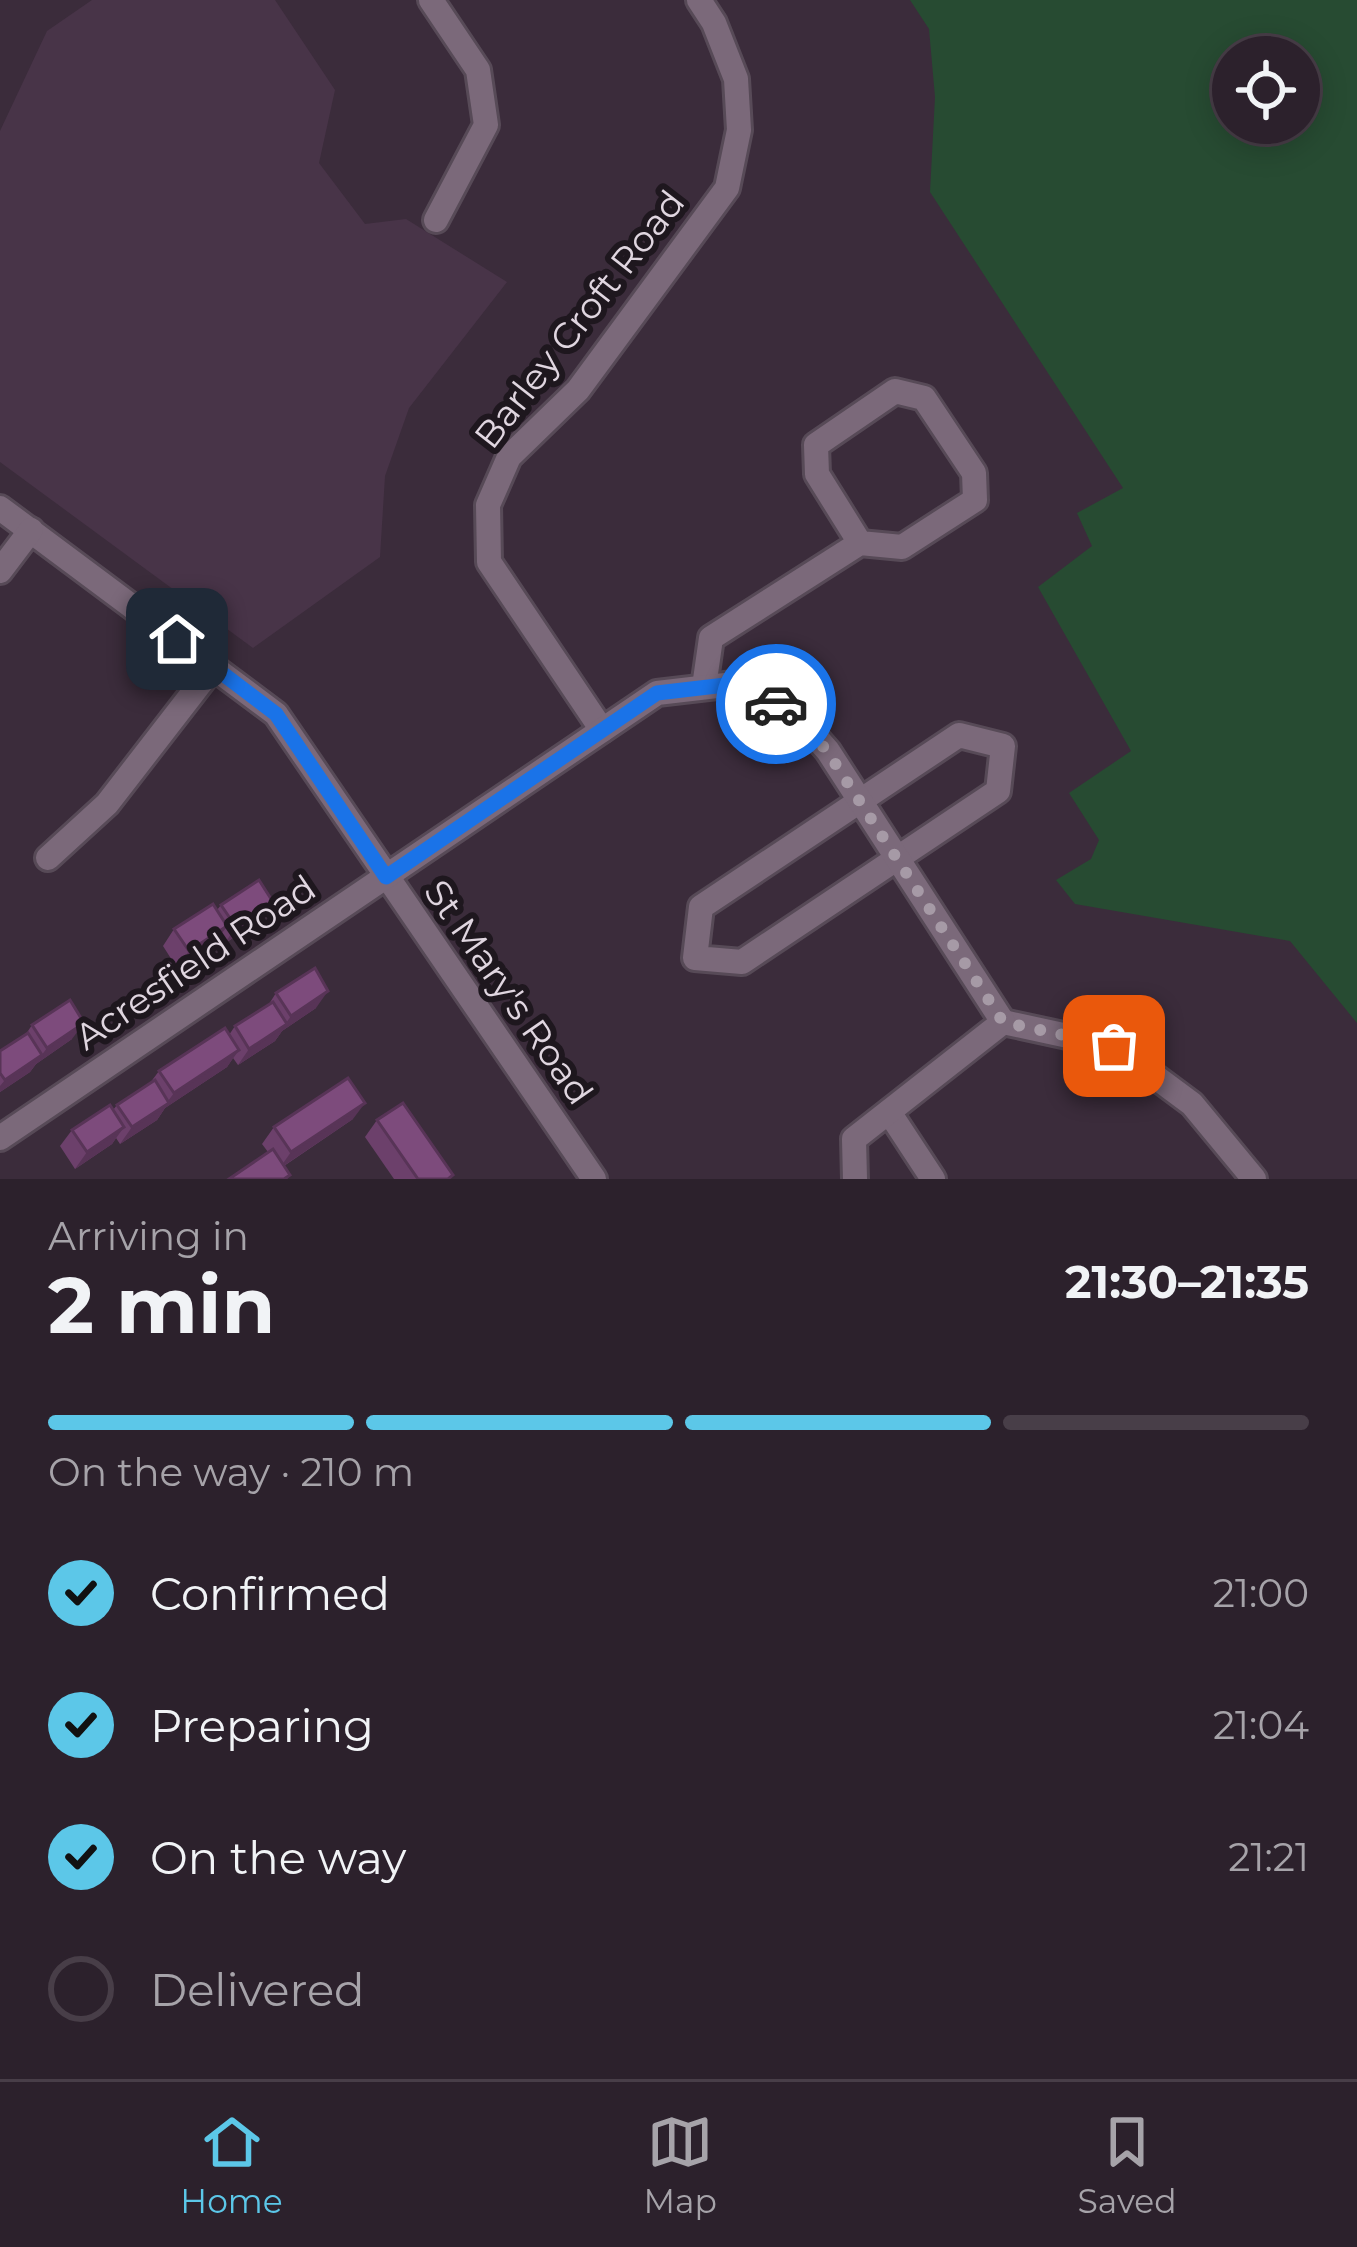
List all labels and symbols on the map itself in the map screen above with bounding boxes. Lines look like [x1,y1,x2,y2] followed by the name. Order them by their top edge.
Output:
[465,181,693,457] street label: Barley Croft Road
[126,588,228,690] pin
[716,644,836,764] courier
[66,865,324,1059] street label: Acresfield Road
[415,871,603,1113] street label: St Mary's Road
[1063,995,1165,1097] pin

